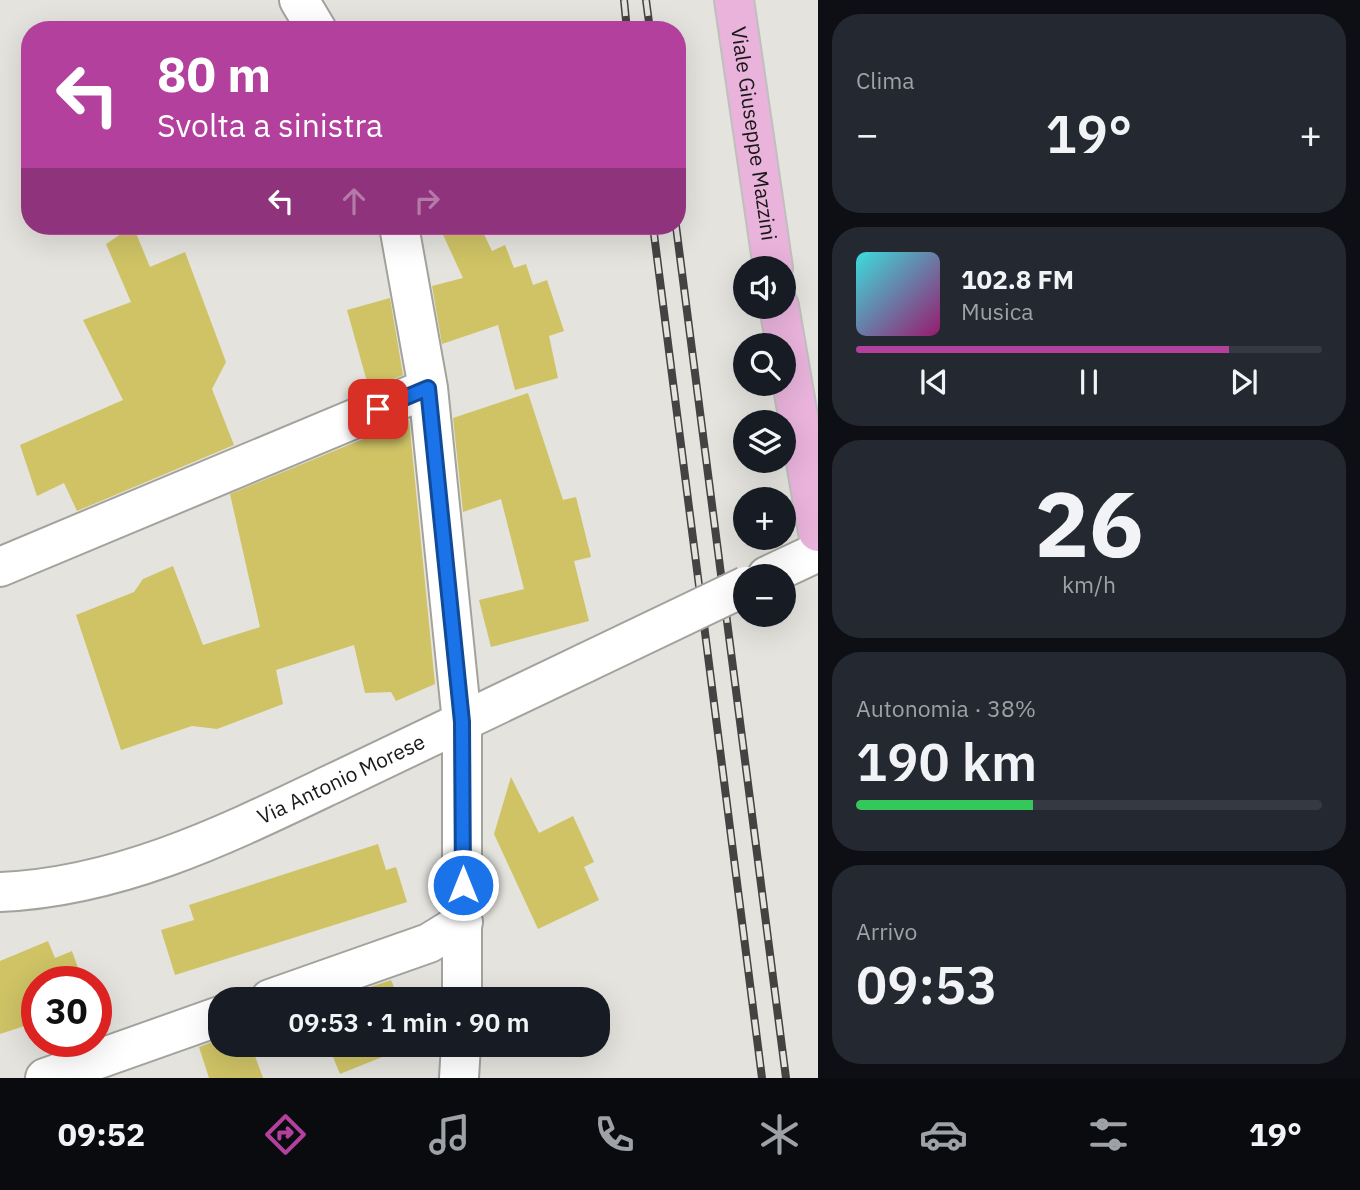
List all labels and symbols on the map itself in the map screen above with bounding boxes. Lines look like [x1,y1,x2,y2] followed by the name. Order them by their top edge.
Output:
[725,24,784,242] street label: Viale Giuseppe Mazzini
[348,379,408,439] pin
[253,727,429,830] street label: Via Antonio Morese
[426,848,500,922] position arrow
[21,966,112,1057] speed limit sign: 30

